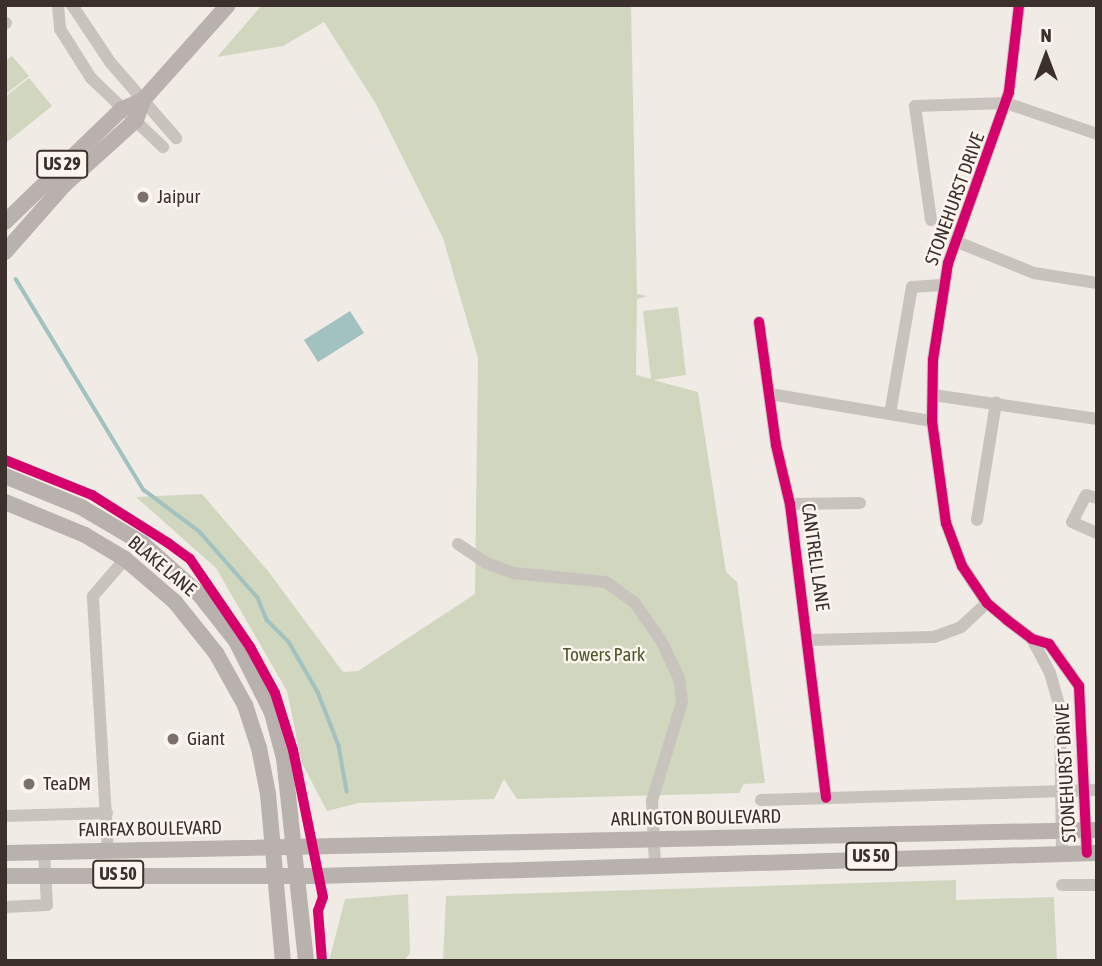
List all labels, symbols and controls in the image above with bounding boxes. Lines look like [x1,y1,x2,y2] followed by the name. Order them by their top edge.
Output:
[1011,21,1081,91] north arrow
[1040,24,1052,46] text: N
[920,130,990,268] street label: STONEHURST DRIVE
[36,149,88,178] road number: US 29
[157,186,200,208] place label: Jaipur
[135,189,151,205] marker: Jaipur
[796,502,834,612] street label: CANTRELL LANE
[123,531,201,601] street label: BLAKE LANE
[563,644,645,666] park label: Towers Park
[1051,703,1081,843] street label: STONEHURST DRIVE
[187,728,225,750] place label: Giant
[165,731,181,747] marker: Giant
[43,773,91,795] place label: TeaDM
[21,776,37,792] marker: TeaDM
[611,805,781,831] street label: ARLINGTON BOULEVARD
[78,816,222,842] street label: FAIRFAX BOULEVARD
[845,842,897,870] road number: US 50
[92,860,144,888] road number: US 50

